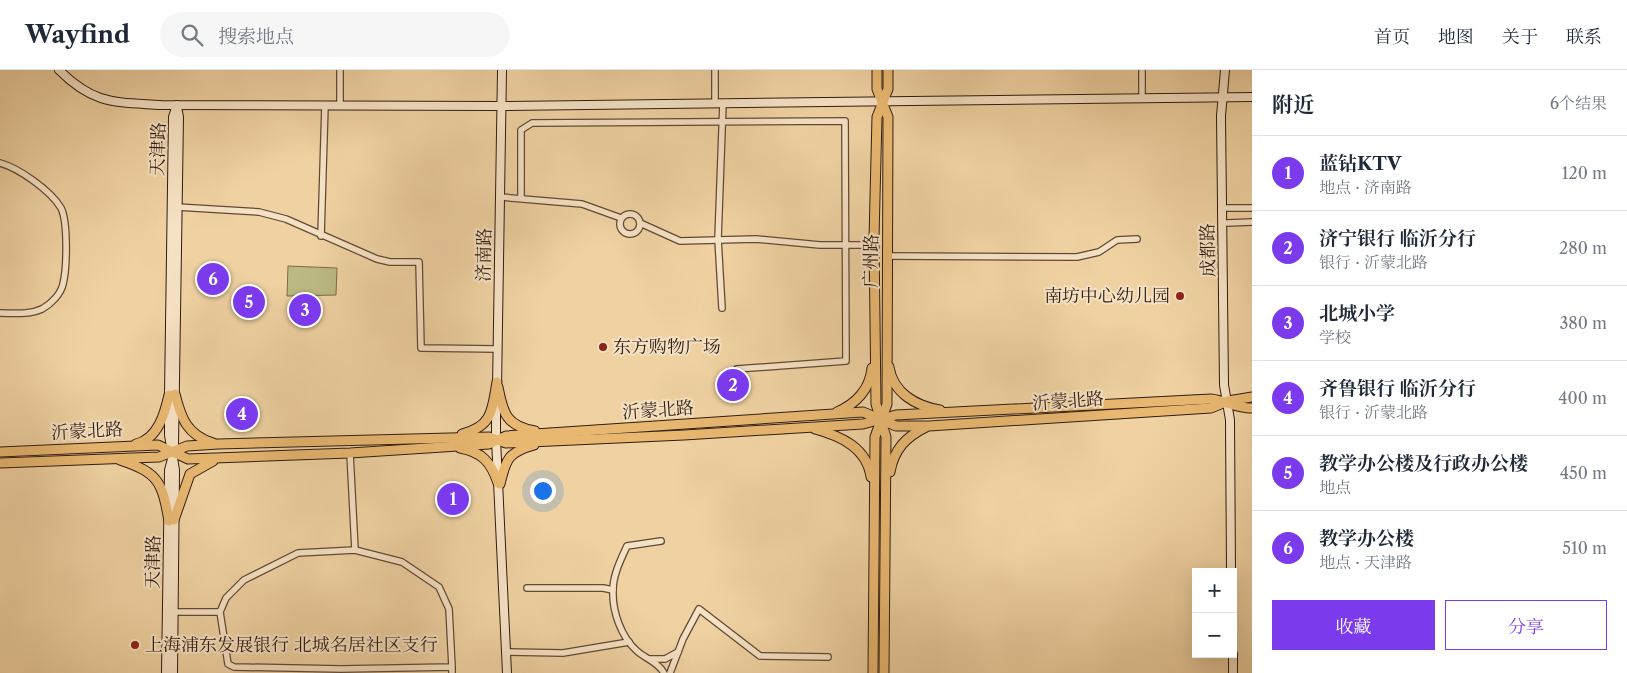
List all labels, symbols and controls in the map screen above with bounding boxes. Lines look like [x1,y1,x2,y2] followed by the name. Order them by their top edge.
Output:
[160,12,510,57] search box
[25,20,130,49] text: Wayfind
[178,21,206,49] icon: search
[218,25,294,48] text: 搜索地点
[1374,26,1410,48] text: 首页
[1438,26,1474,48] text: 地图
[1502,26,1538,48] text: 关于
[1566,26,1602,48] text: 联系
[1272,92,1314,117] text: 附近
[1550,93,1607,113] text: 6个结果
[146,122,170,176] street label: 天津路
[1319,152,1402,175] text: 蓝钻KTV
[1284,163,1292,183] text: 1
[1562,163,1607,183] text: 120 m
[1319,177,1412,197] text: 地点 · 济南路
[1197,223,1219,277] street label: 成都路
[1319,227,1476,250] text: 济宁银行 临沂分行
[473,228,495,282] street label: 济南路
[860,234,882,288] street label: 广州路
[1283,238,1293,258] text: 2
[1559,238,1607,258] text: 280 m
[1319,252,1428,272] text: 银行 · 沂蒙北路
[197,260,229,298] pin: 6
[233,283,265,321] pin: 5
[1044,285,1170,307] place label: 南坊中心幼儿园
[1174,290,1186,302] marker: 南坊中心幼儿园
[289,291,321,329] pin: 3
[1319,302,1395,325] text: 北城小学
[1283,313,1293,333] text: 3
[1559,313,1607,333] text: 380 m
[1319,327,1351,347] text: 学校
[613,336,721,358] place label: 东方购物广场
[597,341,609,353] marker: 东方购物广场
[717,366,749,404] pin: 2
[1319,377,1476,400] text: 齐鲁银行 临沂分行
[1031,388,1105,414] street label: 沂蒙北路
[1283,388,1293,408] text: 4
[1558,388,1607,408] text: 400 m
[226,395,258,433] pin: 4
[621,397,695,423] street label: 沂蒙北路
[1319,402,1428,422] text: 银行 · 沂蒙北路
[50,418,124,444] street label: 沂蒙北路
[1319,452,1528,475] text: 教学办公楼及行政办公楼
[1284,463,1292,483] text: 5
[1560,463,1607,483] text: 450 m
[1319,477,1351,497] text: 地点
[530,478,556,504] your location
[437,480,469,518] pin: 1
[1319,527,1414,550] text: 教学办公楼
[142,535,164,589] street label: 天津路
[1283,538,1293,558] text: 6
[1562,538,1607,558] text: 510 m
[1319,552,1412,572] text: 地点 · 天津路
[1192,568,1237,658] map controls
[1192,568,1237,613] button: +
[1272,600,1435,650] button: 收藏
[1445,600,1607,650] button: 分享
[1192,613,1237,658] button: −
[145,634,438,656] place label: 上海浦东发展银行 北城名居社区支行
[129,639,141,651] marker: 上海浦东发展银行 北城名居社区支行

